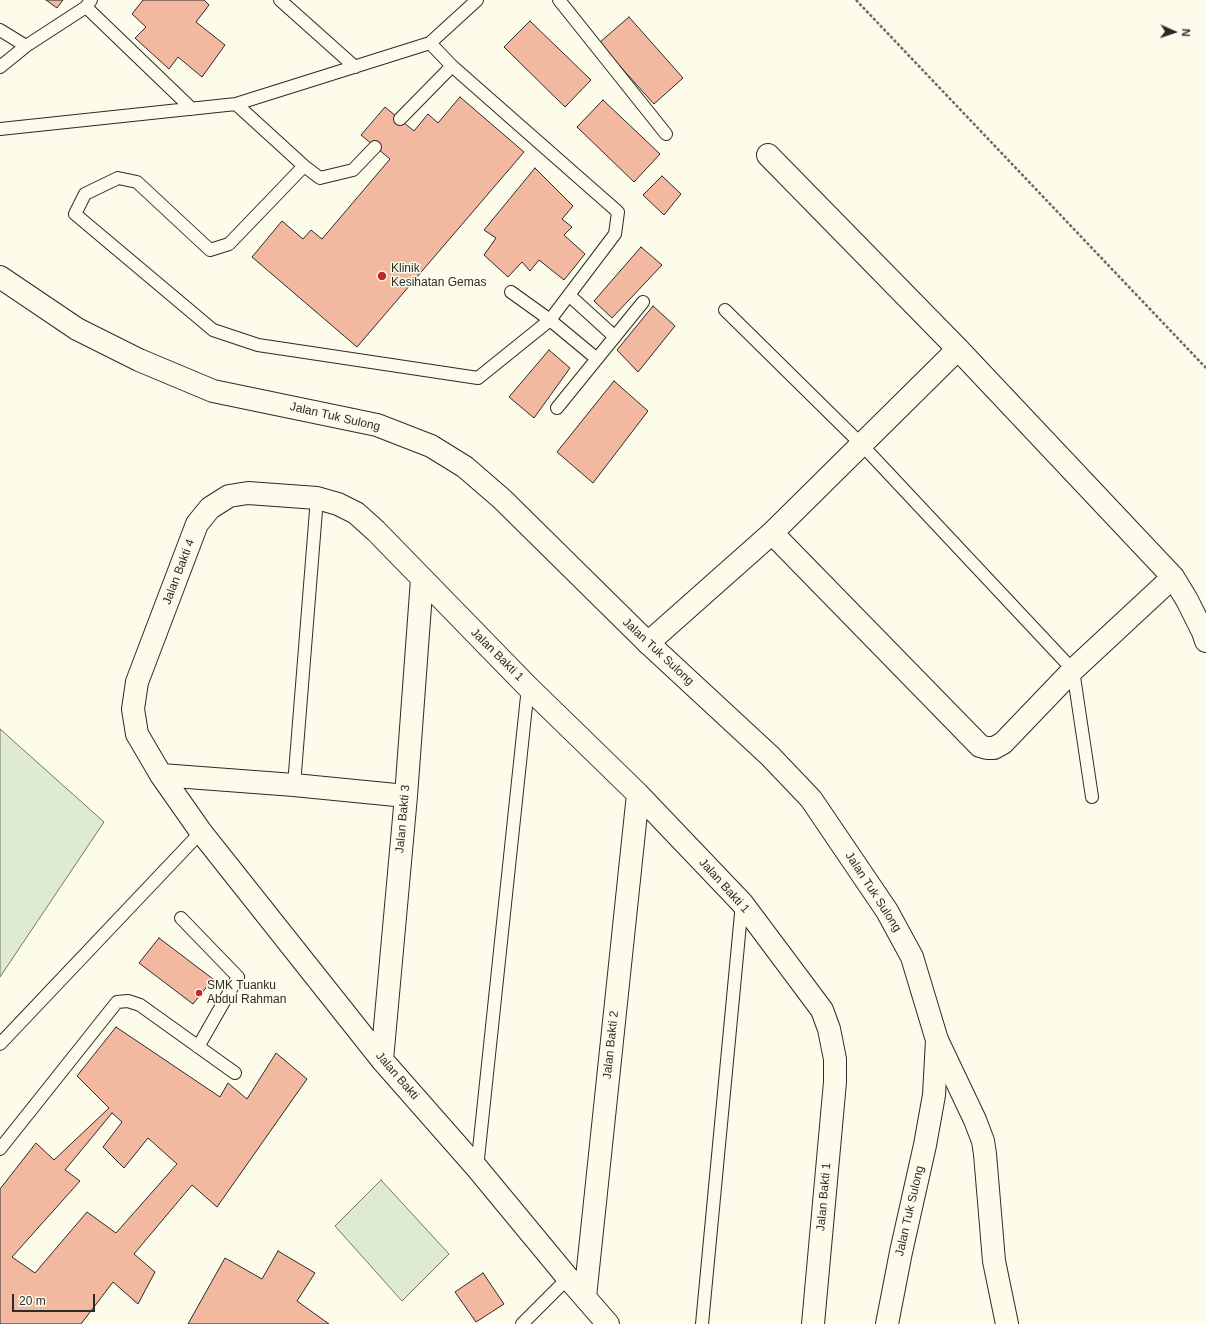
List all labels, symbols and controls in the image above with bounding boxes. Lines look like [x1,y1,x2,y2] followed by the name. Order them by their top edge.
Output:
[1154,12,1194,52] north arrow
[1180,28,1192,37] text: N
[391,262,486,290] place label: Klinik Kesihatan Gemas
[376,270,388,282] marker: Klinik Kesihatan Gemas
[288,400,382,434] street label: Jalan Tuk Sulong
[160,537,198,607] street label: Jalan Bakti 4
[619,615,697,689] street label: Jalan Tuk Sulong
[468,626,526,684] street label: Jalan Bakti 1
[393,784,413,854] street label: Jalan Bakti 3
[842,849,904,935] street label: Jalan Tuk Sulong
[696,856,752,916] street label: Jalan Bakti 1
[207,979,286,1007] place label: SMK Tuanku Abdul Rahman
[194,988,204,998] marker: SMK Tuanku Abdul Rahman
[600,1010,622,1080] street label: Jalan Bakti 2
[372,1049,422,1103] street label: Jalan Bakti
[814,1162,834,1232] street label: Jalan Bakti 1
[893,1164,927,1258] street label: Jalan Tuk Sulong
[14,1286,97,1312] scale bar
[19,1294,46,1308] text: 20 m

